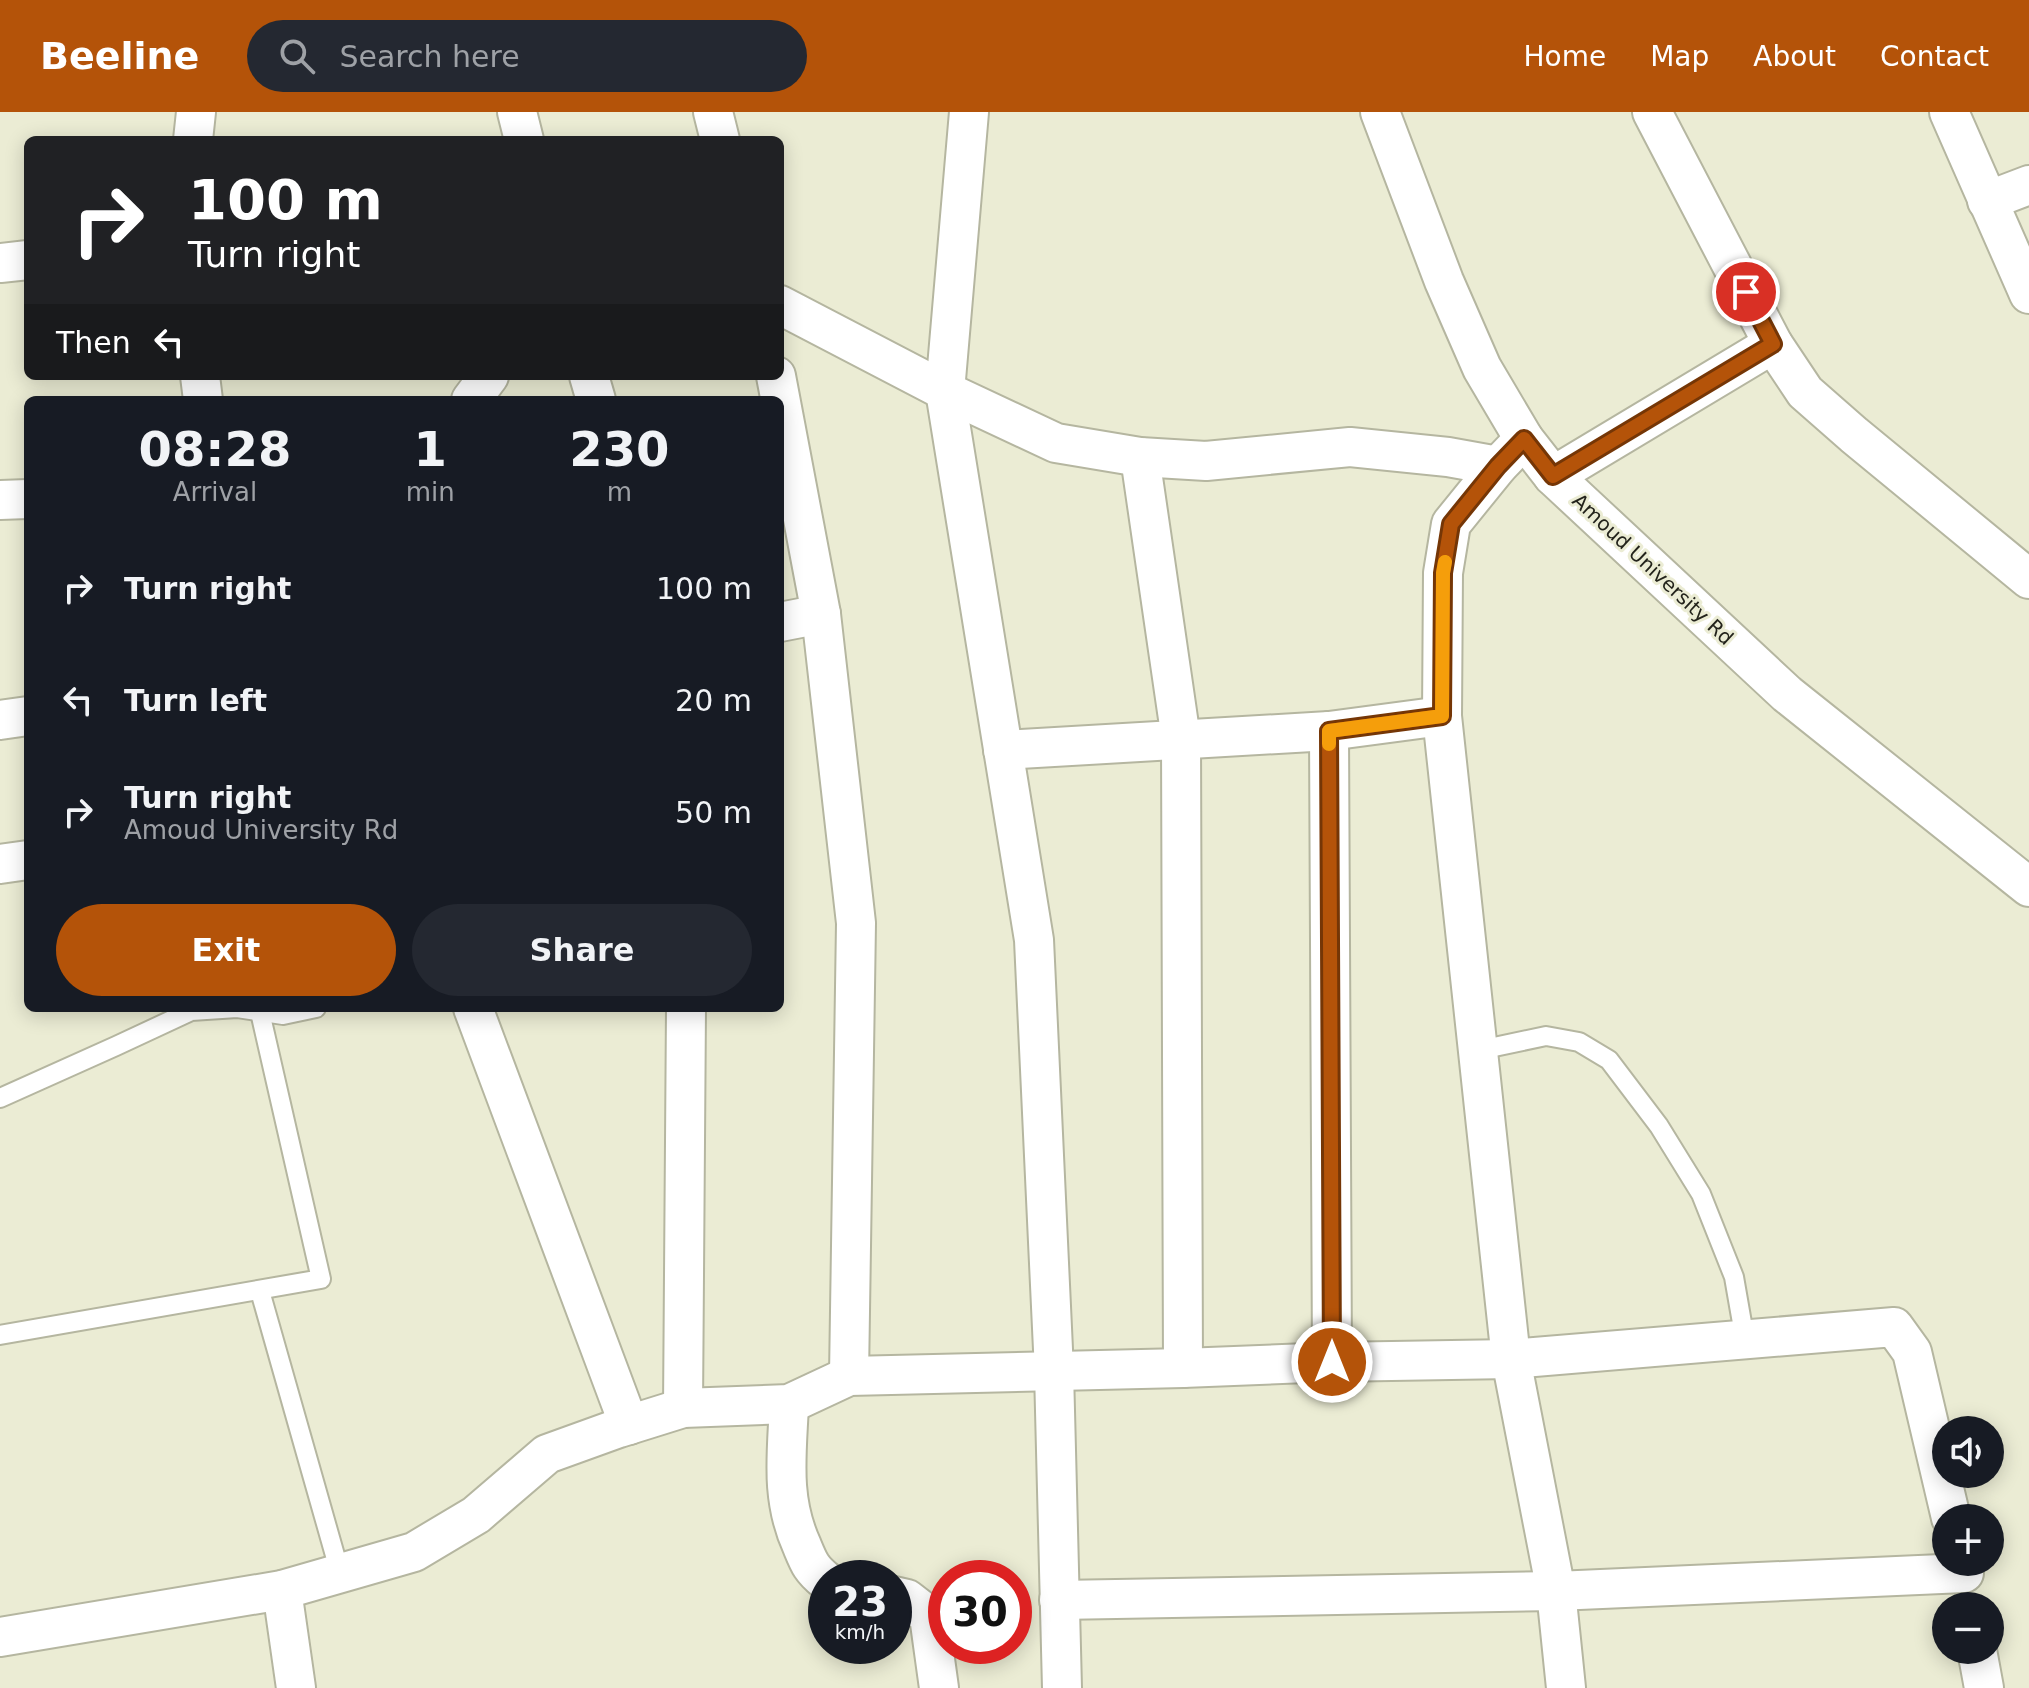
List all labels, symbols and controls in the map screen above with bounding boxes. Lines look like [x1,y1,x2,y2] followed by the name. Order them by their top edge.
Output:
[247,20,807,92] search box
[40,34,199,78] text: Beeline
[275,34,319,78] icon: search
[339,39,520,74] text: Search here
[1523,40,1606,73] text: Home
[1650,40,1709,73] text: Map
[1753,40,1836,73] text: About
[1880,40,1989,73] text: Contact
[188,167,383,232] text: 100 m
[56,168,160,272] icon: right
[188,234,360,275] text: Turn right
[1712,258,1780,326] pin
[1724,270,1768,314] icon: arrive
[147,320,191,364] icon: left
[56,325,131,360] text: Then
[138,421,291,477] text: 08:28
[414,421,447,477] text: 1
[569,421,669,477] text: 230
[173,477,257,507] text: Arrival
[406,477,455,507] text: min
[607,477,632,507] text: m
[1568,488,1738,650] street label: Amoud University Rd
[56,566,100,610] icon: right
[124,571,291,606] text: Turn right
[656,571,752,606] text: 100 m
[56,678,100,722] icon: left
[124,683,267,718] text: Turn left
[675,683,752,718] text: 20 m
[124,780,291,815] text: Turn right
[56,790,100,834] icon: right
[675,795,752,830] text: 50 m
[124,815,398,845] text: Amoud University Rd
[56,904,396,996] button: Exit
[412,904,752,996] button: Share
[1290,1320,1374,1404] position arrow
[1932,1416,2004,1664] map controls
[1932,1416,2004,1488] button: sound
[1932,1504,2004,1576] button: +
[928,1560,1032,1664] speed limit sign: 30
[832,1579,888,1625] text: 23
[1932,1592,2004,1664] button: −
[835,1620,885,1644] text: km/h

